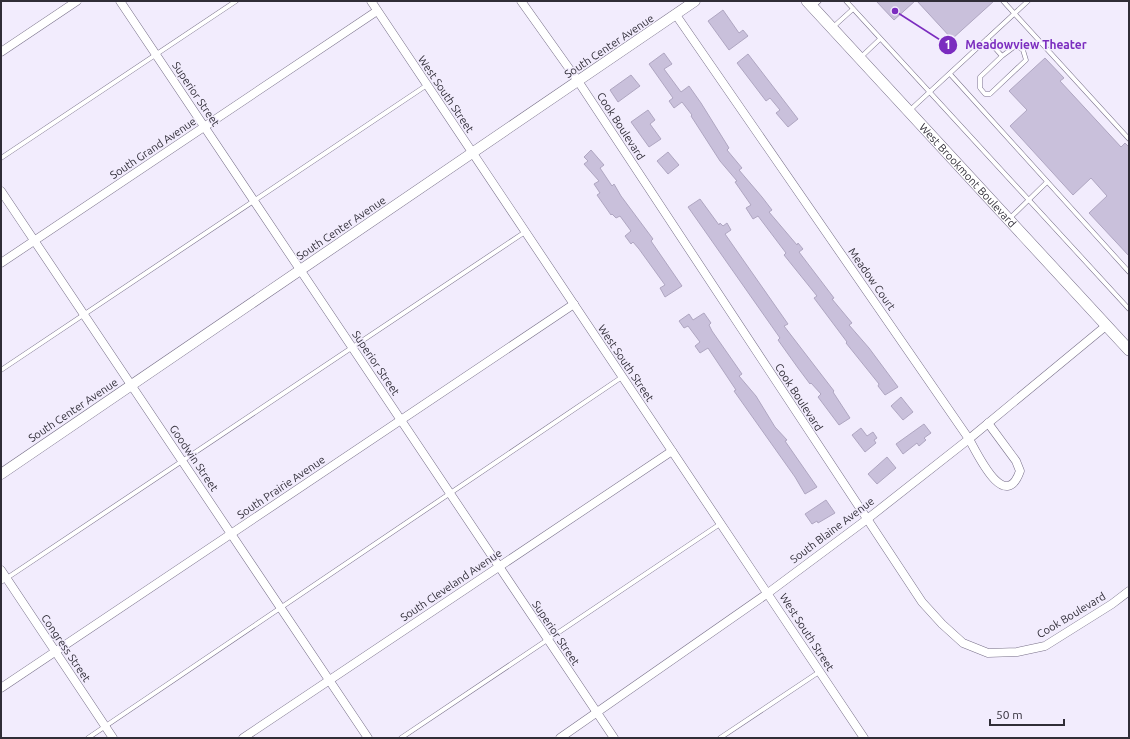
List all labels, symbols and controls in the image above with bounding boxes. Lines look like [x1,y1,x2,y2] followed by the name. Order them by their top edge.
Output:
[562,12,656,80] street label: South Center Avenue
[938,33,1095,57] callout: Meadowview Theater
[945,38,951,51] text: 1
[965,38,1087,51] text: Meadowview Theater
[416,53,477,135] street label: West South Street
[170,59,222,129] street label: Superior Street
[595,90,647,162] street label: Cook Boulevard
[108,115,198,181] street label: South Grand Avenue
[917,121,1018,230] street label: West Brookmont Boulevard
[294,194,388,262] street label: South Center Avenue
[846,246,898,313] street label: Meadow Court
[596,322,657,404] street label: West South Street
[350,328,402,398] street label: Superior Street
[773,361,825,433] street label: Cook Boulevard
[26,376,120,444] street label: South Center Avenue
[167,423,221,494] street label: Goodwin Street
[235,453,327,521] street label: South Prairie Avenue
[788,495,876,565] street label: South Blaine Avenue
[398,547,504,623] street label: South Cleveland Avenue
[1035,590,1107,640] street label: Cook Boulevard
[777,591,837,674] street label: West South Street
[530,598,582,668] street label: Superior Street
[39,612,93,685] street label: Congress Street
[990,701,1064,727] scale bar
[996,708,1023,721] text: 50 m

